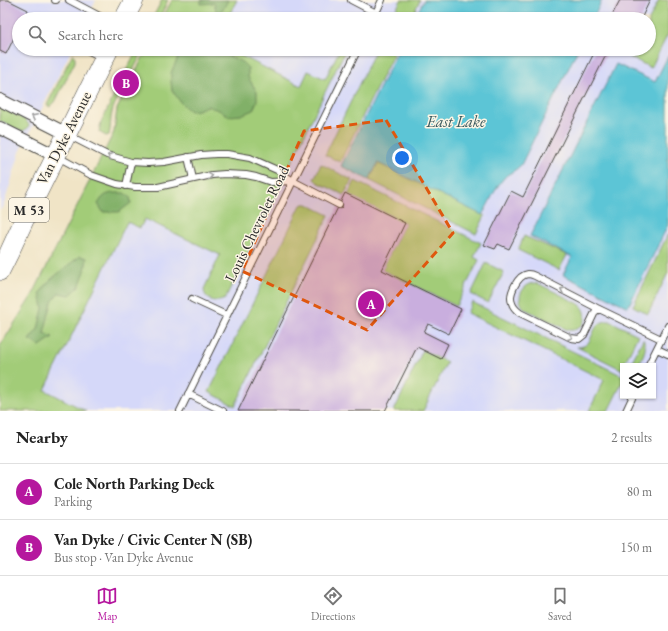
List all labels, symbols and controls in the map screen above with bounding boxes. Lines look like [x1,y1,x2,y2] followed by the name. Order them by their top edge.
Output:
[12,12,656,56] search box
[26,23,48,45] icon: search
[58,25,123,44] text: Search here
[113,68,139,98] pin: B
[32,88,95,188] street label: Van Dyke Avenue
[426,111,486,132] water label: East Lake
[30,114,38,121] one-way arrow
[392,148,412,168] your location
[106,152,113,160] one-way arrow
[220,162,293,285] street label: Louis Chevrolet Road
[207,172,213,181] one-way arrow
[9,198,49,222] road number: M 53
[559,287,567,295] one-way arrow
[358,289,384,319] pin: A
[567,332,574,341] one-way arrow
[620,363,656,399] map controls
[620,363,656,399] button: layers
[16,426,68,448] text: Nearby
[611,429,652,446] text: 2 results
[54,474,215,493] text: Cole North Parking Deck
[24,483,34,500] text: A
[627,483,652,500] text: 80 m
[54,493,92,510] text: Parking
[54,530,252,549] text: Van Dyke / Civic Center N (SB)
[25,539,33,556] text: B
[621,539,652,556] text: 150 m
[54,549,193,566] text: Bus stop · Van Dyke Avenue
[96,585,118,623] tab: Map
[311,585,355,623] tab: Directions
[548,585,572,623] tab: Saved

